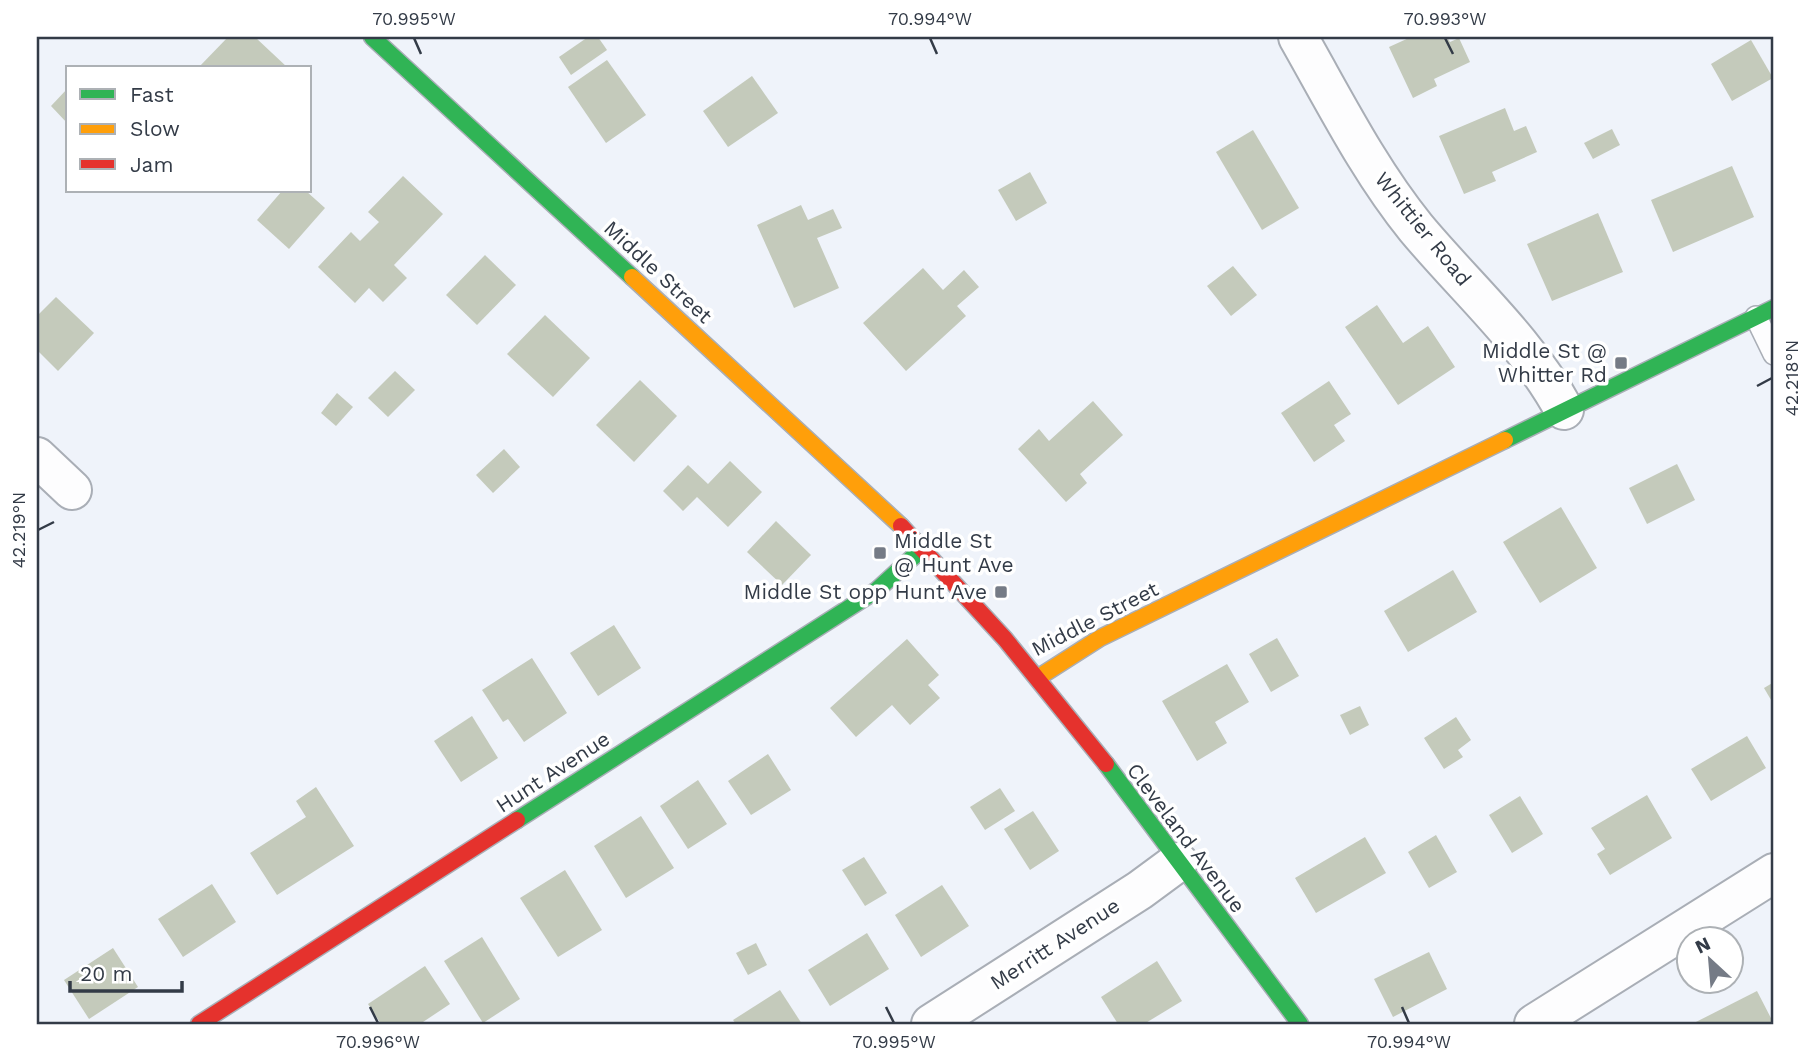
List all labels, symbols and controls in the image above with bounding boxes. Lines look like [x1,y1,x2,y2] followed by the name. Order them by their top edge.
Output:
[372,8,456,29] text: 70.995°W
[888,8,972,29] text: 70.994°W
[1403,8,1487,29] text: 70.993°W
[66,66,312,192] legend
[130,82,174,107] text: Fast
[130,116,180,141] text: Slow
[130,152,173,177] text: Jam
[1370,167,1477,291] street label: Whittier Road
[599,215,718,328] street label: Middle Street
[1482,338,1607,387] place label: Middle St @ Whitter Rd
[1781,340,1802,416] text: 42.218°N
[1613,355,1629,371] marker: Middle St @ Whitter Rd
[8,492,29,568] text: 42.219°N
[894,528,1014,577] place label: Middle St @ Hunt Ave
[872,545,888,561] marker: Middle St @ Hunt Ave
[1027,576,1162,661] street label: Middle Street
[744,579,987,604] place label: Middle St opp Hunt Ave
[993,584,1009,600] marker: Middle St opp Hunt Ave
[491,726,614,818] street label: Hunt Avenue
[1122,758,1251,917] street label: Cleveland Avenue
[985,892,1124,995] street label: Merritt Avenue
[1674,925,1744,995] north arrow
[1691,932,1714,959] text: N
[70,949,182,993] scale bar
[80,961,132,986] text: 20 m
[336,1031,420,1052] text: 70.996°W
[852,1031,936,1052] text: 70.995°W
[1367,1031,1451,1052] text: 70.994°W

